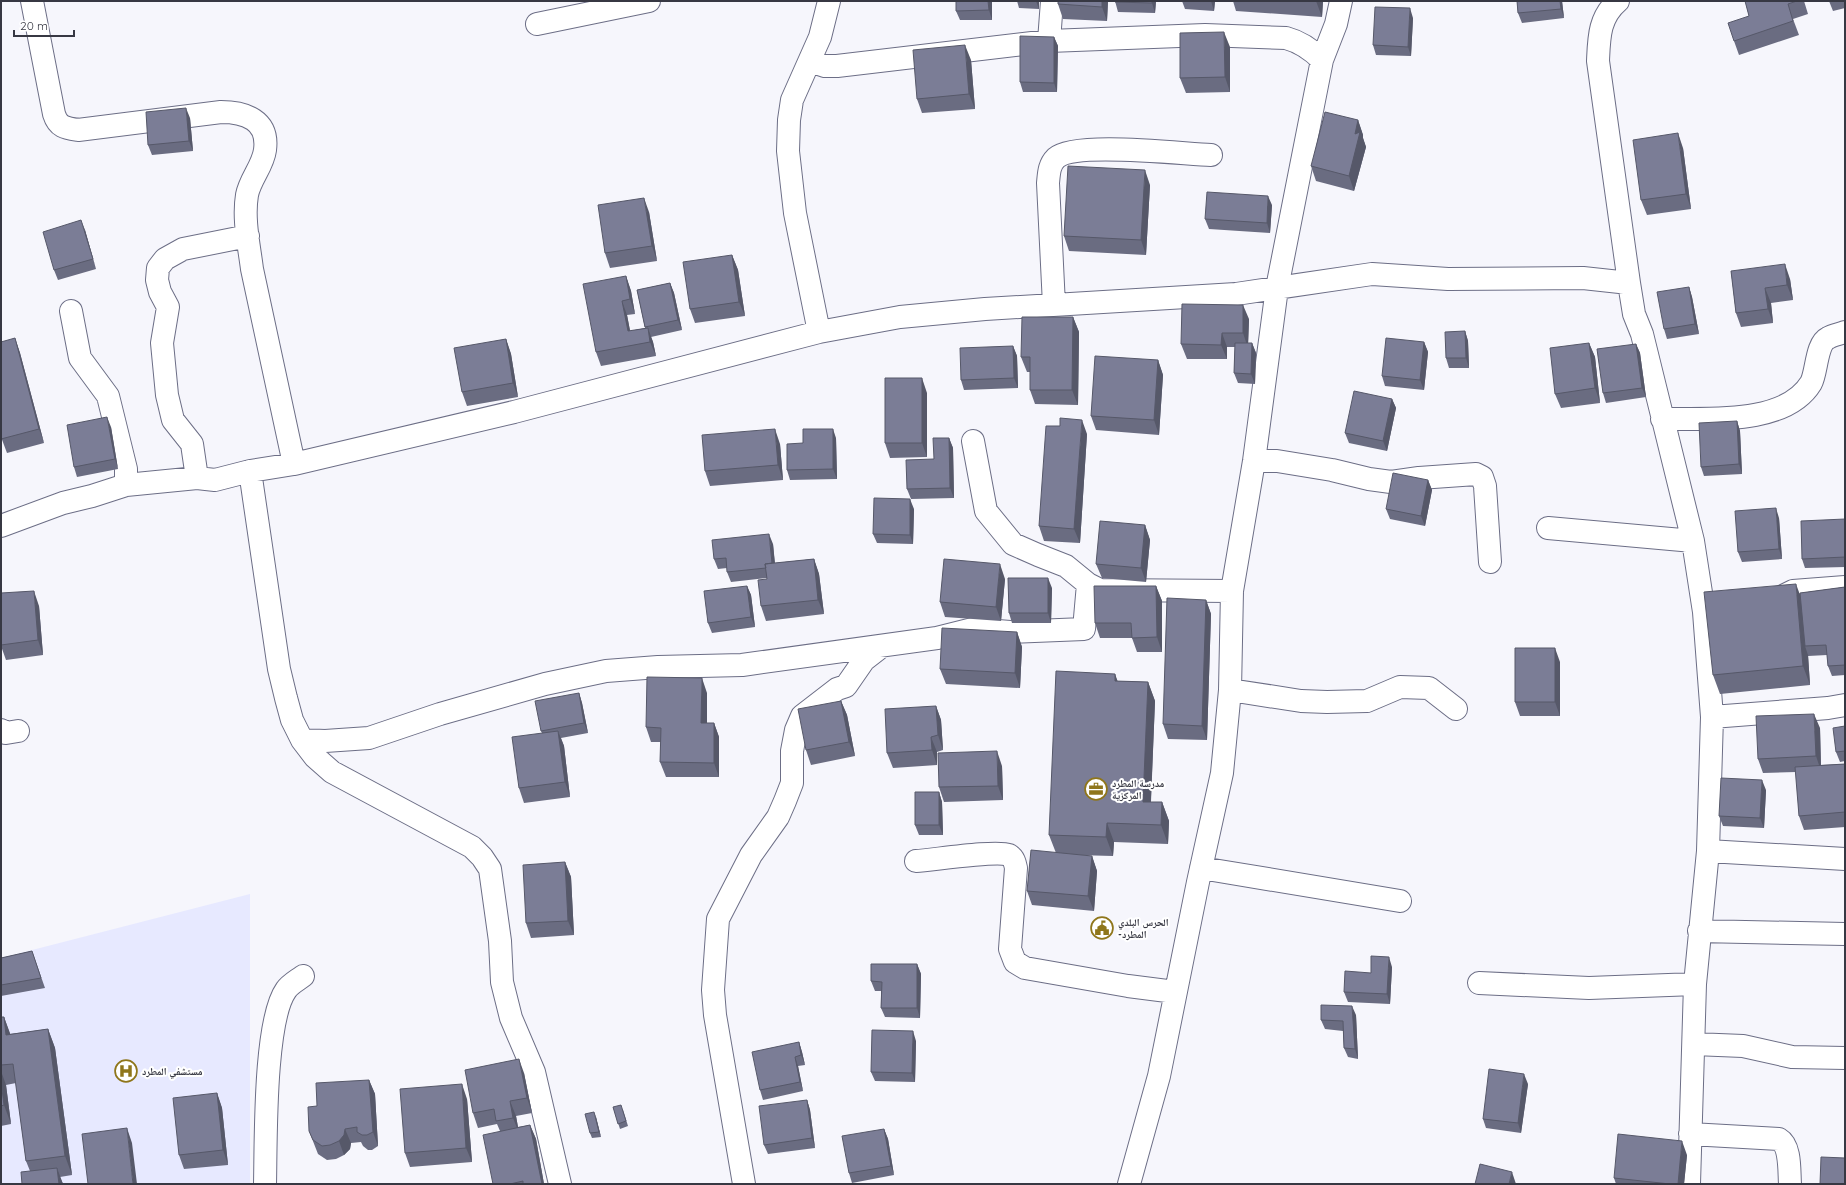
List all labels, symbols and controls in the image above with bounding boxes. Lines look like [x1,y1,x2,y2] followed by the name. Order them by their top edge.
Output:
[14,12,74,38] scale bar
[20,18,48,33] text: 20 m
[1083,776,1109,802] office icon: مدرسة المطرد المركزية
[1112,777,1165,802] place label: مدرسة المطرد المركزية
[1089,915,1115,941] public building icon: الحرس البلدي -المطرد
[1118,916,1169,941] place label: الحرس البلدي -المطرد
[113,1058,139,1084] hospital icon: مستشفي المطرد
[142,1065,203,1079] place label: مستشفي المطرد

